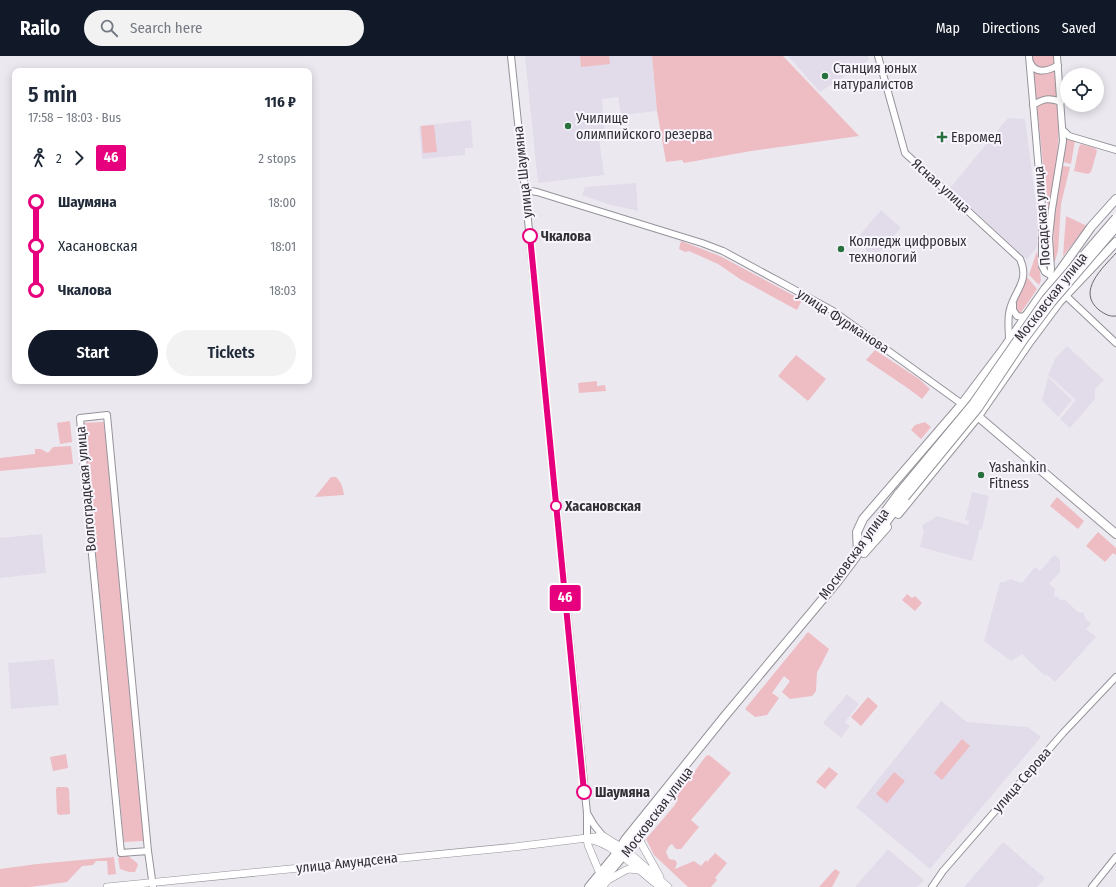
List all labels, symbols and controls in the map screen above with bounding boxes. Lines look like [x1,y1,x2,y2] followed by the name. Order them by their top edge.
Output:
[84,10,364,46] search box
[20,17,60,40] text: Railo
[98,17,120,39] icon: search
[130,19,202,37] text: Search here
[936,20,960,37] text: Map
[982,20,1040,37] text: Directions
[1062,20,1096,37] text: Saved
[833,60,918,93] place label: Станция юных натуралистов
[1060,68,1104,112] map controls
[1060,68,1104,112] button: locate
[820,71,830,81] marker: Станция юных натуралистов
[28,81,77,108] text: 5 min
[264,93,296,111] text: 116 ₽
[28,110,121,125] text: 17:58 – 18:03 · Bus
[575,110,713,143] place label: Училище олимпийского резерва
[563,121,573,131] marker: Училище олимпийского резерва
[510,125,536,219] street label: улица Шаумяна
[951,129,1002,146] place label: Евромед
[936,131,948,143] marker: Евромед
[28,147,50,169] icon: walk
[68,147,90,169] icon: forward
[104,149,118,166] text: 46
[56,151,62,166] text: 2
[258,151,296,166] text: 2 stops
[908,155,974,217] street label: Ясная улица
[1030,165,1054,267] street label: Посадская улица
[58,193,117,211] text: Шаумяна
[268,195,296,210] text: 18:00
[522,228,538,244] marker: Чкалова
[541,228,591,245] place label: Чкалова
[849,233,967,266] place label: Колледж цифровых технологий
[58,237,138,255] text: Хасановская
[270,239,296,254] text: 18:01
[836,244,846,254] marker: Колледж цифровых технологий
[1011,249,1091,345] street label: Московская улица
[58,281,112,299] text: Чкалова
[269,283,296,298] text: 18:03
[794,285,892,357] street label: улица Фурманова
[28,330,158,376] button: Start
[166,330,296,376] button: Tickets
[72,426,100,552] street label: Волгоградская улица
[989,459,1047,492] place label: Yashankin Fitness
[976,470,986,480] marker: Yashankin Fitness
[564,498,641,515] place label: Хасановская
[550,500,562,512] marker: Хасановская
[815,505,893,603] street label: Московская улица
[547,585,583,611] line badge: 46
[558,589,572,606] text: 46
[989,744,1055,816] street label: улица Серова
[618,763,697,860] street label: Московская улица
[576,784,592,800] marker: Шаумяна
[595,784,650,801] place label: Шаумяна
[295,849,399,877] street label: улица Амундсена

